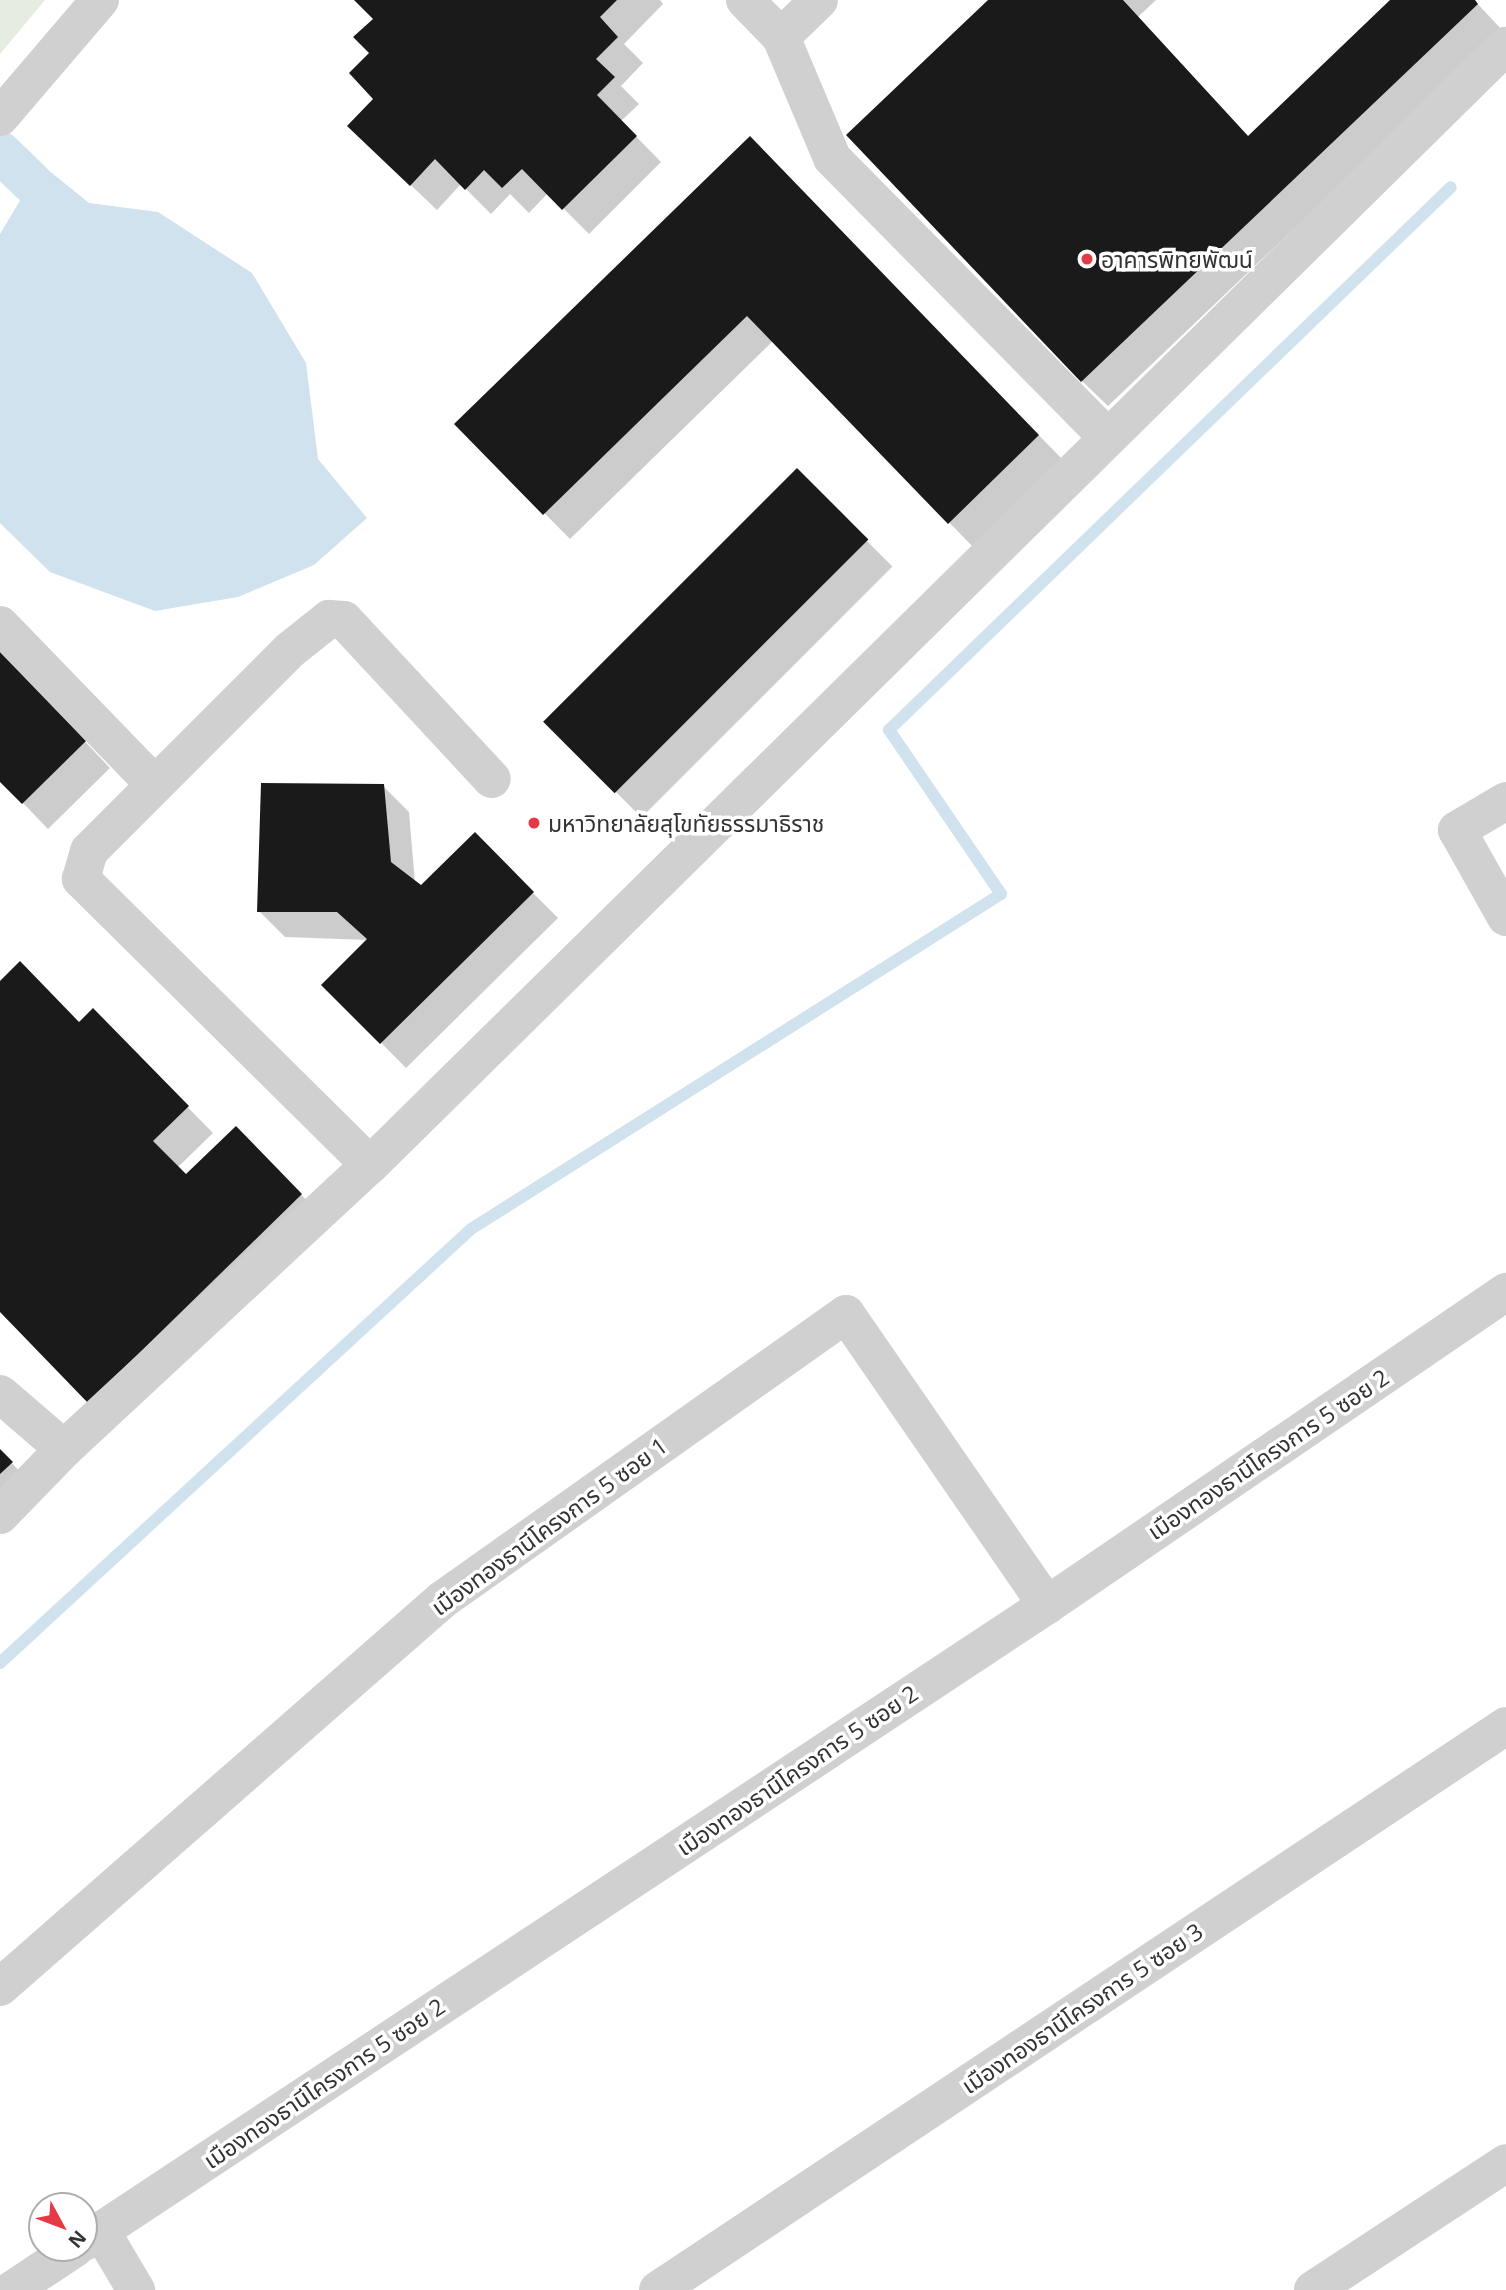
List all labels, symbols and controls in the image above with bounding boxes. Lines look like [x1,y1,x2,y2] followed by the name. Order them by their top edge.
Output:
[1101,245,1253,273] place label: อาคารพิทยพัฒน์
[1079,251,1095,267] marker: อาคารพิทยพัฒน์
[548,809,824,837] place label: มหาวิทยาลัยสุโขทัยธรรมาธิราช
[526,815,542,831] marker: มหาวิทยาลัยสุโขทัยธรรมาธิราช
[1142,1363,1394,1545] street label: เมืองทองธานีโครงการ 5 ซอย 2
[426,1431,672,1621] street label: เมืองทองธานีโครงการ 5 ซอย 1
[671,1679,923,1861] street label: เมืองทองธานีโครงการ 5 ซอย 2
[956,1917,1208,2099] street label: เมืองทองธานีโครงการ 5 ซอย 3
[198,1992,450,2174] street label: เมืองทองธานีโครงการ 5 ซอย 2
[28,2192,98,2262] north arrow
[62,2225,92,2254] text: N

